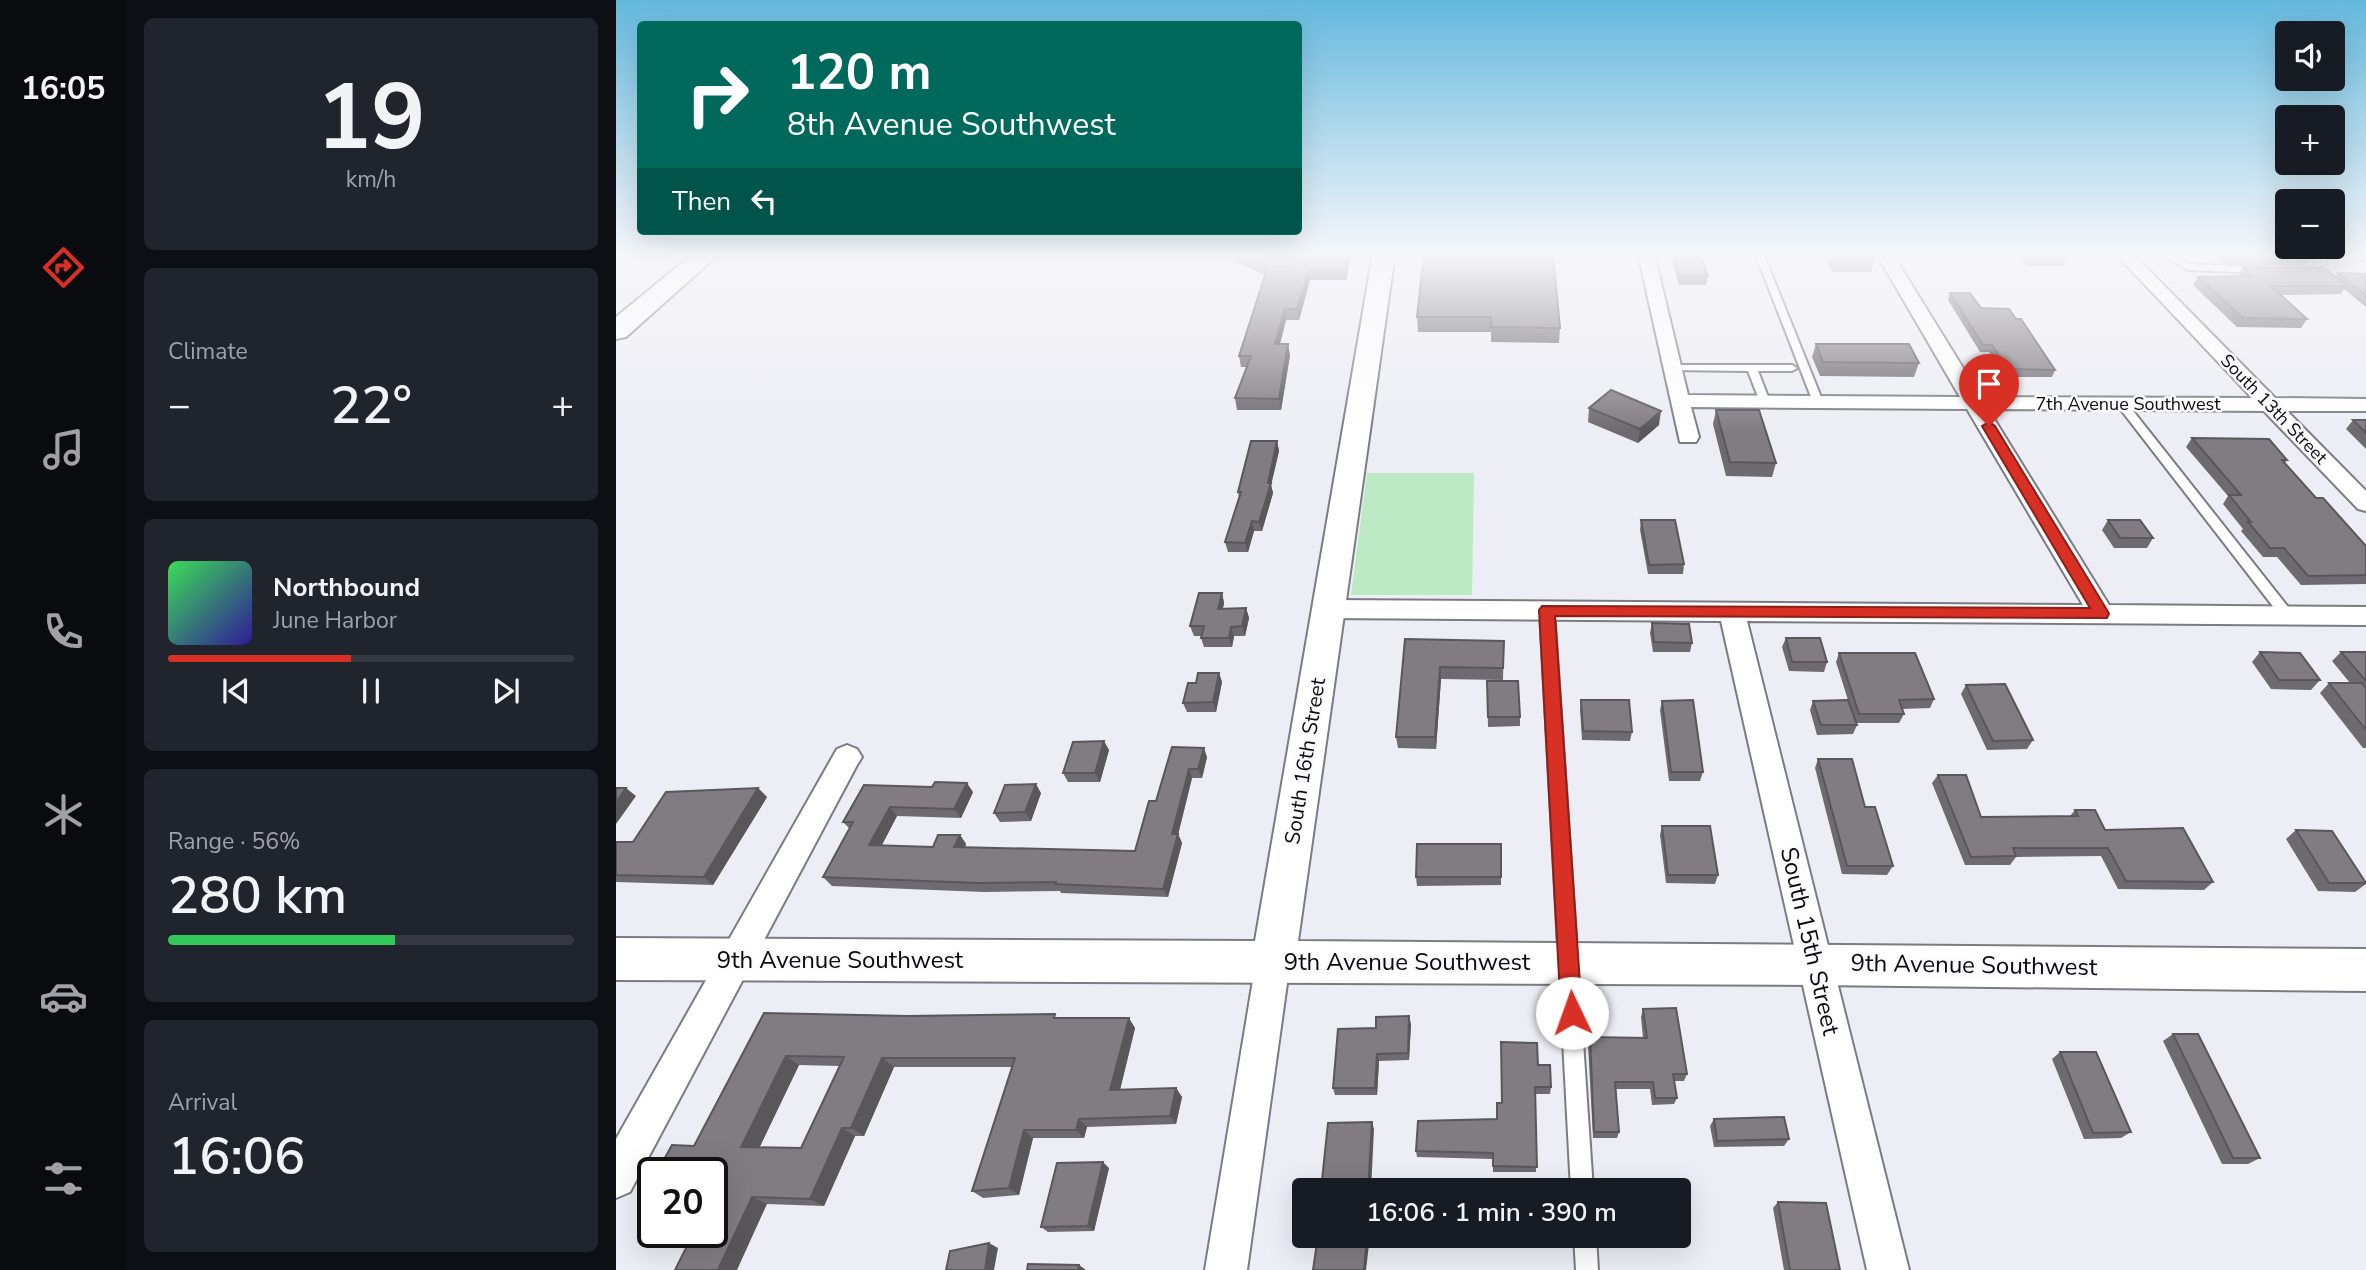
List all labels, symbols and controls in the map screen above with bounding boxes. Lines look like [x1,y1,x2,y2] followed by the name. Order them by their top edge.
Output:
[2275,21,2345,259] map controls
[2275,21,2345,91] button: sound
[787,39,931,106] text: 120 m
[672,49,763,140] icon: right
[316,56,426,180] text: 19
[21,67,105,110] text: 16:05
[787,103,1116,146] text: 8th Avenue Southwest
[2275,105,2345,175] button: +
[346,164,396,195] text: km/h
[745,182,783,220] icon: left
[672,184,731,219] text: Then
[2275,189,2345,259] button: −
[39,243,88,292] icon: directions
[168,336,248,367] text: Climate
[2215,349,2333,470] street label: South 13th Street
[1959,354,2019,426] pin
[1970,365,2008,403] icon: arrive
[330,370,412,441] text: 22°
[168,380,191,431] text: −
[551,380,574,431] text: +
[2036,392,2221,416] street label: 7th Avenue Southwest
[39,425,88,474] icon: music
[273,570,420,605] text: Northbound
[273,605,397,636] text: June Harbor
[39,607,88,656] icon: phone
[217,672,255,710] icon: previous
[352,672,390,710] icon: pause
[487,672,525,710] icon: next
[1278,675,1332,846] street label: South 16th Street
[39,790,88,839] icon: climate
[168,826,300,857] text: Range · 56%
[1773,844,1847,1039] street label: South 15th Street
[168,860,347,931] text: 280 km
[717,944,964,976] street label: 9th Avenue Southwest
[1284,946,1531,978] street label: 9th Avenue Southwest
[1850,947,2098,983] street label: 9th Avenue Southwest
[39,972,88,1021] icon: car
[1535,976,1609,1050] position arrow
[168,1087,237,1118] text: Arrival
[168,1121,305,1192] text: 16:06
[39,1154,88,1203] icon: filters
[637,1157,728,1248] speed limit sign: 20
[1366,1195,1617,1230] text: 16:06 · 1 min · 390 m

